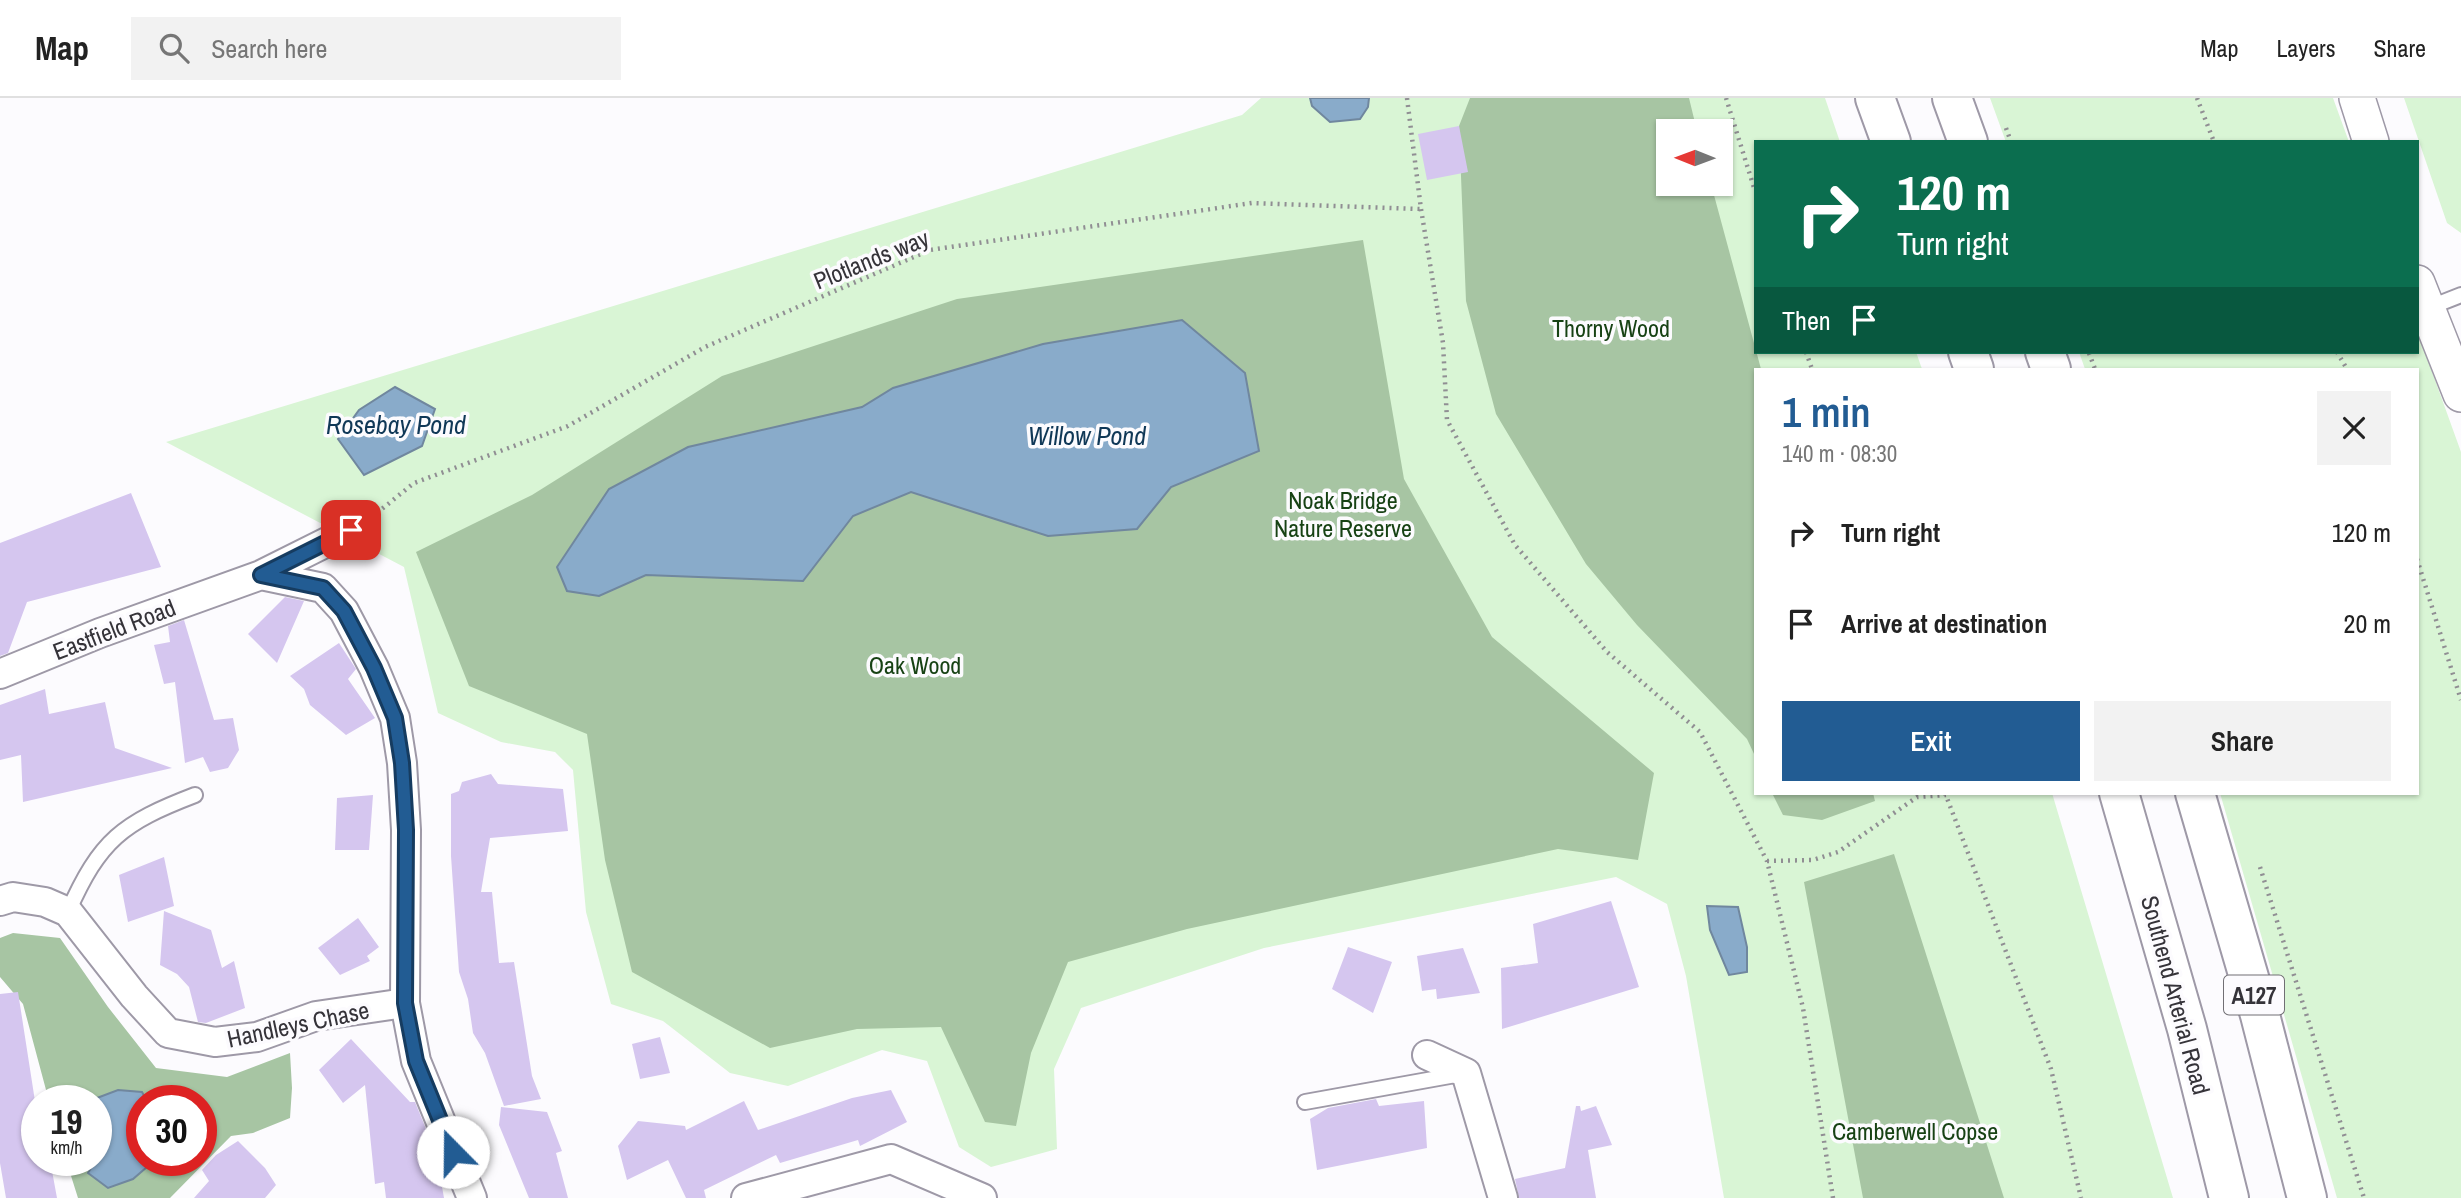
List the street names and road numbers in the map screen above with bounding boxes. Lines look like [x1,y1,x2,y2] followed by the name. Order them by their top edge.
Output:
[809,221,933,297] street label: Plotlands way
[48,591,180,667] street label: Eastfield Road
[2134,892,2218,1098] street label: Southend Arterial Road
[2224,975,2284,1014] road number: A127
[224,993,372,1055] street label: Handleys Chase

